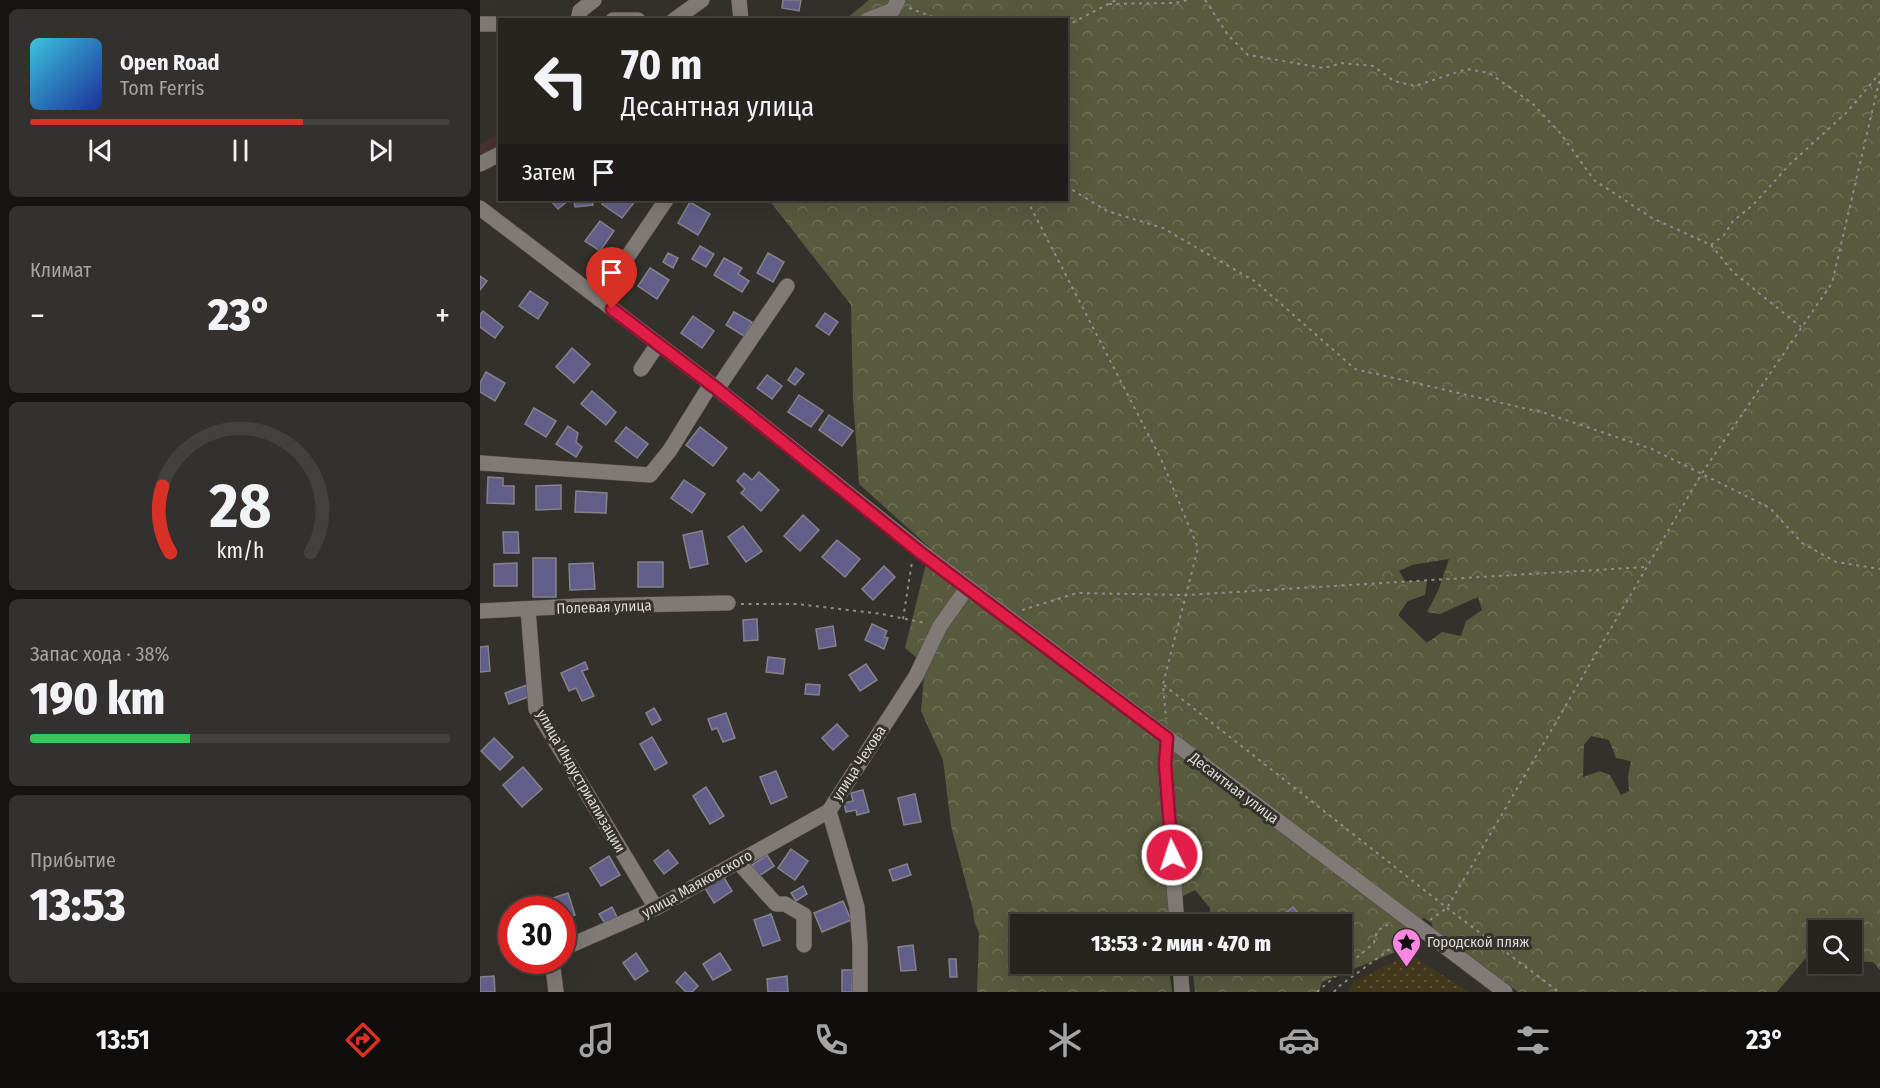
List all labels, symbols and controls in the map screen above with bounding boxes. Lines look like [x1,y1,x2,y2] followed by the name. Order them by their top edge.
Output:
[621,40,702,90] text: 70 m
[522,42,600,120] icon: left
[120,49,220,76] text: Open Road
[120,76,204,100] text: Tom Ferris
[621,91,814,123] text: Десантная улица
[84,134,117,167] icon: previous
[224,134,257,167] icon: pause
[364,134,397,167] icon: next
[587,156,620,189] icon: arrive
[522,159,575,186] text: Затем
[586,247,637,309] pin
[595,256,628,289] icon: arrive
[30,258,91,282] text: Климат
[208,288,272,342] text: 23°
[30,296,45,336] text: −
[435,296,450,336] text: +
[208,469,271,544] text: 28
[216,538,264,564] text: km/h
[556,596,652,618] street label: Полевая улица
[30,642,169,666] text: Запас хода · 38%
[30,672,165,726] text: 190 km
[533,706,629,856] street label: улица Индустриализации
[828,722,890,804] street label: улица Чехова
[1185,748,1282,827] street label: Десантная улица
[1140,823,1204,887] position arrow
[639,846,755,922] street label: улица Маяковского
[30,848,116,872] text: Прибытие
[30,878,126,932] text: 13:53
[498,896,576,974] speed limit sign: 30
[1808,920,1862,974] map controls
[1808,920,1862,974] button: search
[1390,926,1422,968] place icon: Городской пляж
[1091,930,1271,957] text: 13:53 · 2 мин · 470 m
[1427,933,1529,951] place label: Городской пляж
[342,1019,384,1061] icon: directions
[576,1019,618,1061] icon: music
[810,1019,852,1061] icon: phone
[1044,1019,1086,1061] icon: climate
[1278,1019,1320,1061] icon: car
[1512,1019,1554,1061] icon: filters
[96,1024,150,1056] text: 13:51
[1746,1024,1784,1056] text: 23°

